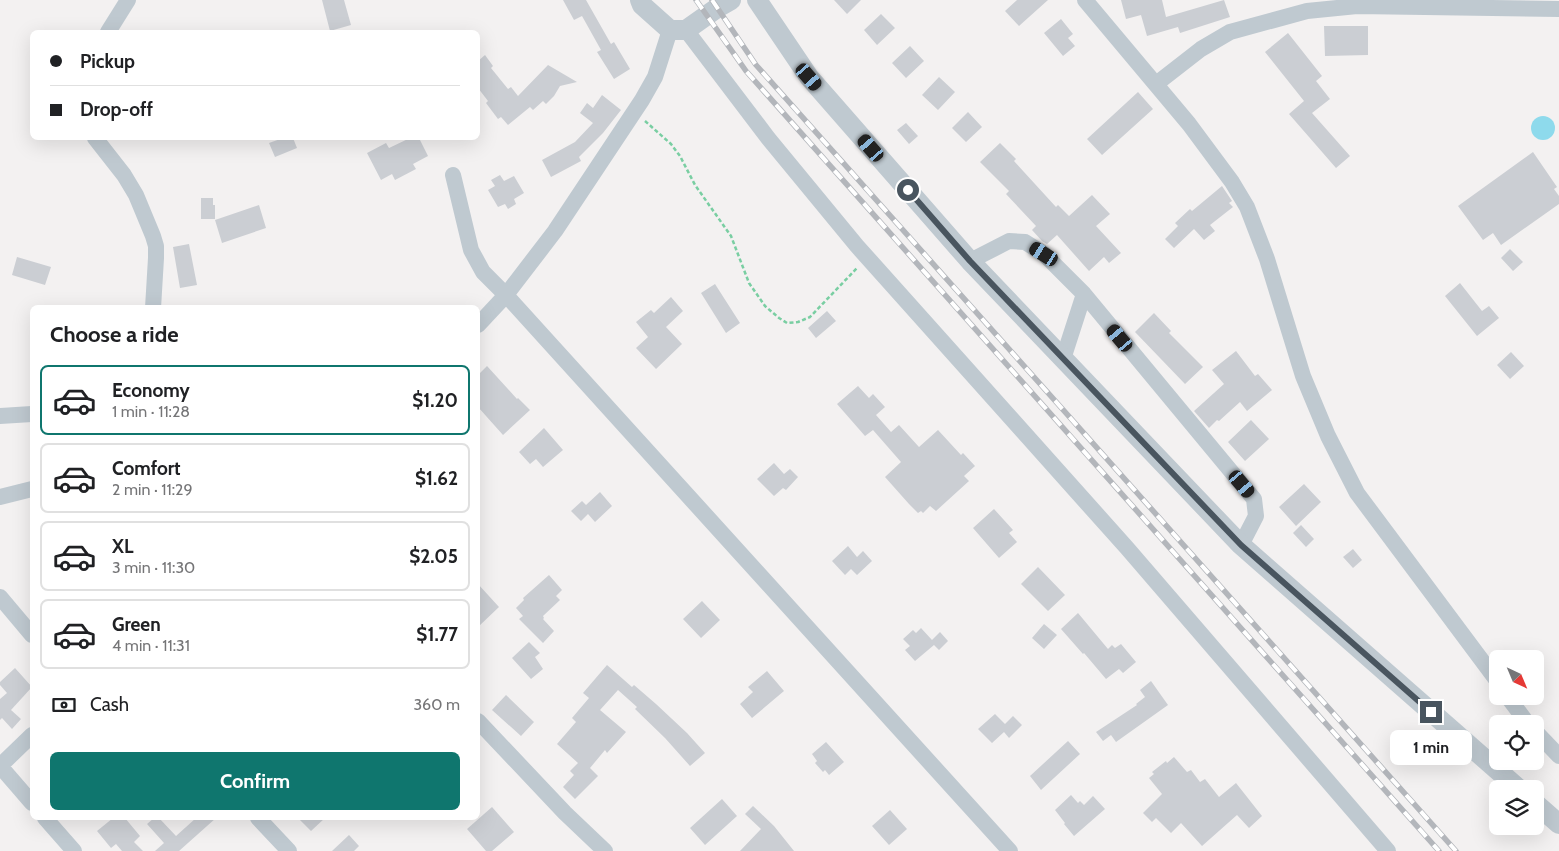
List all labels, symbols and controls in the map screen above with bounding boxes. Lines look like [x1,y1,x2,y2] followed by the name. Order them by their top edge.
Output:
[80,50,135,73] text: Pickup
[793,61,824,93] car
[80,98,153,121] text: Drop-off
[855,132,886,164] car
[897,179,919,201] route start
[1027,240,1060,268] car
[50,321,179,348] text: Choose a ride
[1104,322,1135,354] car
[52,378,97,423] icon: car
[112,379,190,402] text: Economy
[412,389,458,412] text: $1.20
[112,402,190,421] text: 1 min · 11:28
[52,456,97,501] icon: car
[112,457,181,480] text: Comfort
[415,467,458,490] text: $1.62
[1226,468,1257,500] car
[112,480,193,499] text: 2 min · 11:29
[52,534,97,579] icon: car
[112,535,133,558] text: XL
[409,545,458,568] text: $2.05
[112,558,195,577] text: 3 min · 11:30
[52,612,97,657] icon: car
[112,613,161,636] text: Green
[416,623,458,646] text: $1.77
[112,636,190,655] text: 4 min · 11:31
[1489,650,1544,705] north arrow
[1489,650,1544,835] map controls
[50,691,78,719] icon: cash
[90,693,129,716] text: Cash
[413,695,460,714] text: 360 m
[1420,701,1442,723] route end
[1489,715,1544,770] button: locate
[1390,730,1472,764] callout: 1 min
[1413,738,1449,757] text: 1 min
[50,752,460,810] button: Confirm
[1489,780,1544,835] button: layers

